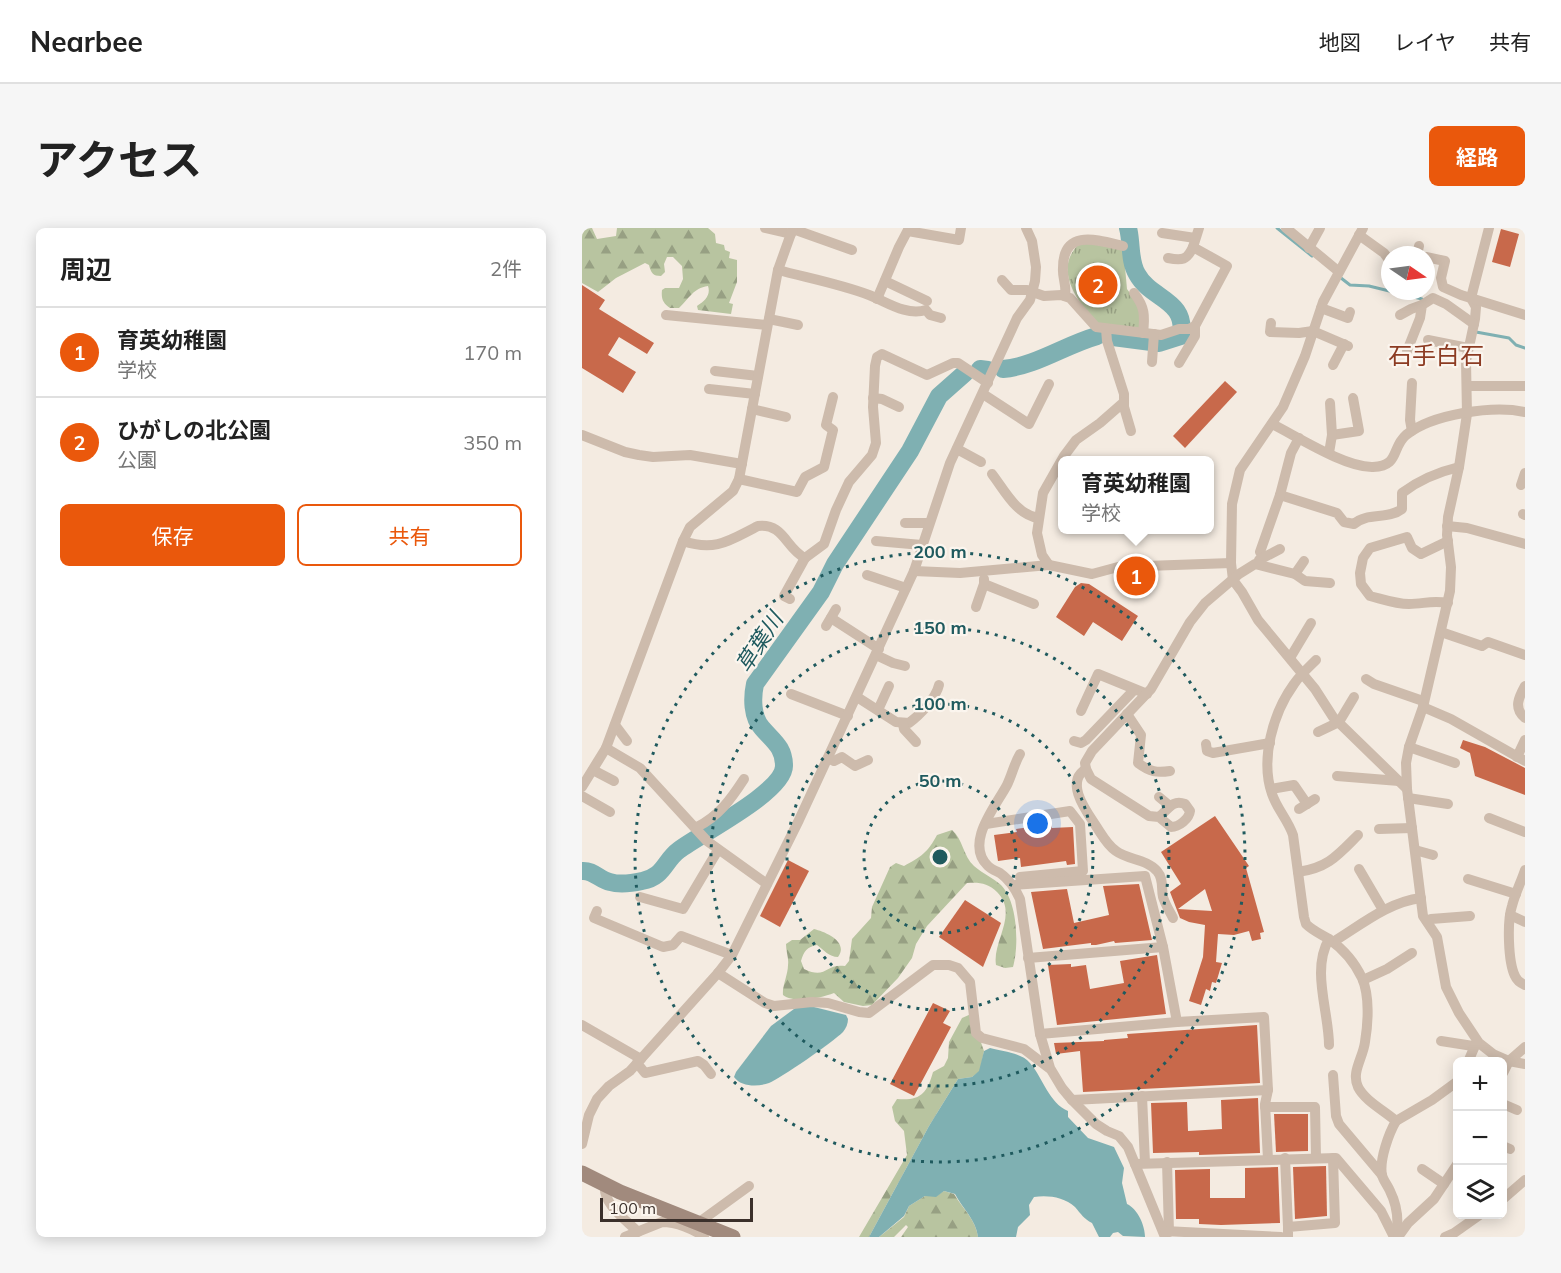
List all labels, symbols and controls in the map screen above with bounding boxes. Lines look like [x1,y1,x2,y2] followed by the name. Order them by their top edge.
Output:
[30,24,143,59] text: Nearbee
[1319,29,1361,55] text: 地図
[1394,29,1456,55] text: レイヤ
[1489,29,1531,55] text: 共有
[1429,126,1525,186] button: 経路
[36,133,202,186] text: アクセス
[1381,246,1435,300] north arrow
[60,253,112,286] text: 周辺
[490,256,522,281] text: 2件
[1078,262,1118,308] pin: 2
[117,326,227,354] text: 育英幼稚園
[74,340,86,365] text: 1
[463,340,522,365] text: 170 m
[1388,340,1484,370] district label: 石手白石
[117,357,157,382] text: 学校
[117,416,271,444] text: ひがしの北公園
[74,430,86,455] text: 2
[463,430,522,455] text: 350 m
[117,447,157,472] text: 公園
[1058,456,1214,534] popup
[1081,469,1191,497] text: 育英幼稚園
[1081,500,1121,525] text: 学校
[60,504,285,566] button: 保存
[297,504,522,566] button: 共有
[913,540,967,563] text: 200 m
[1116,554,1156,598] pin: 1
[729,605,790,677] water label: 草葉川
[913,616,967,639] text: 150 m
[913,692,967,715] text: 100 m
[919,769,961,792] text: 50 m
[1023,809,1052,838] your location
[930,847,950,867] centre of rings
[1453,1057,1507,1219] map controls
[1453,1057,1507,1111] button: +
[1453,1111,1507,1165] button: −
[1453,1165,1507,1219] button: layers
[600,1195,753,1222] scale bar
[609,1198,656,1218] text: 100 m

